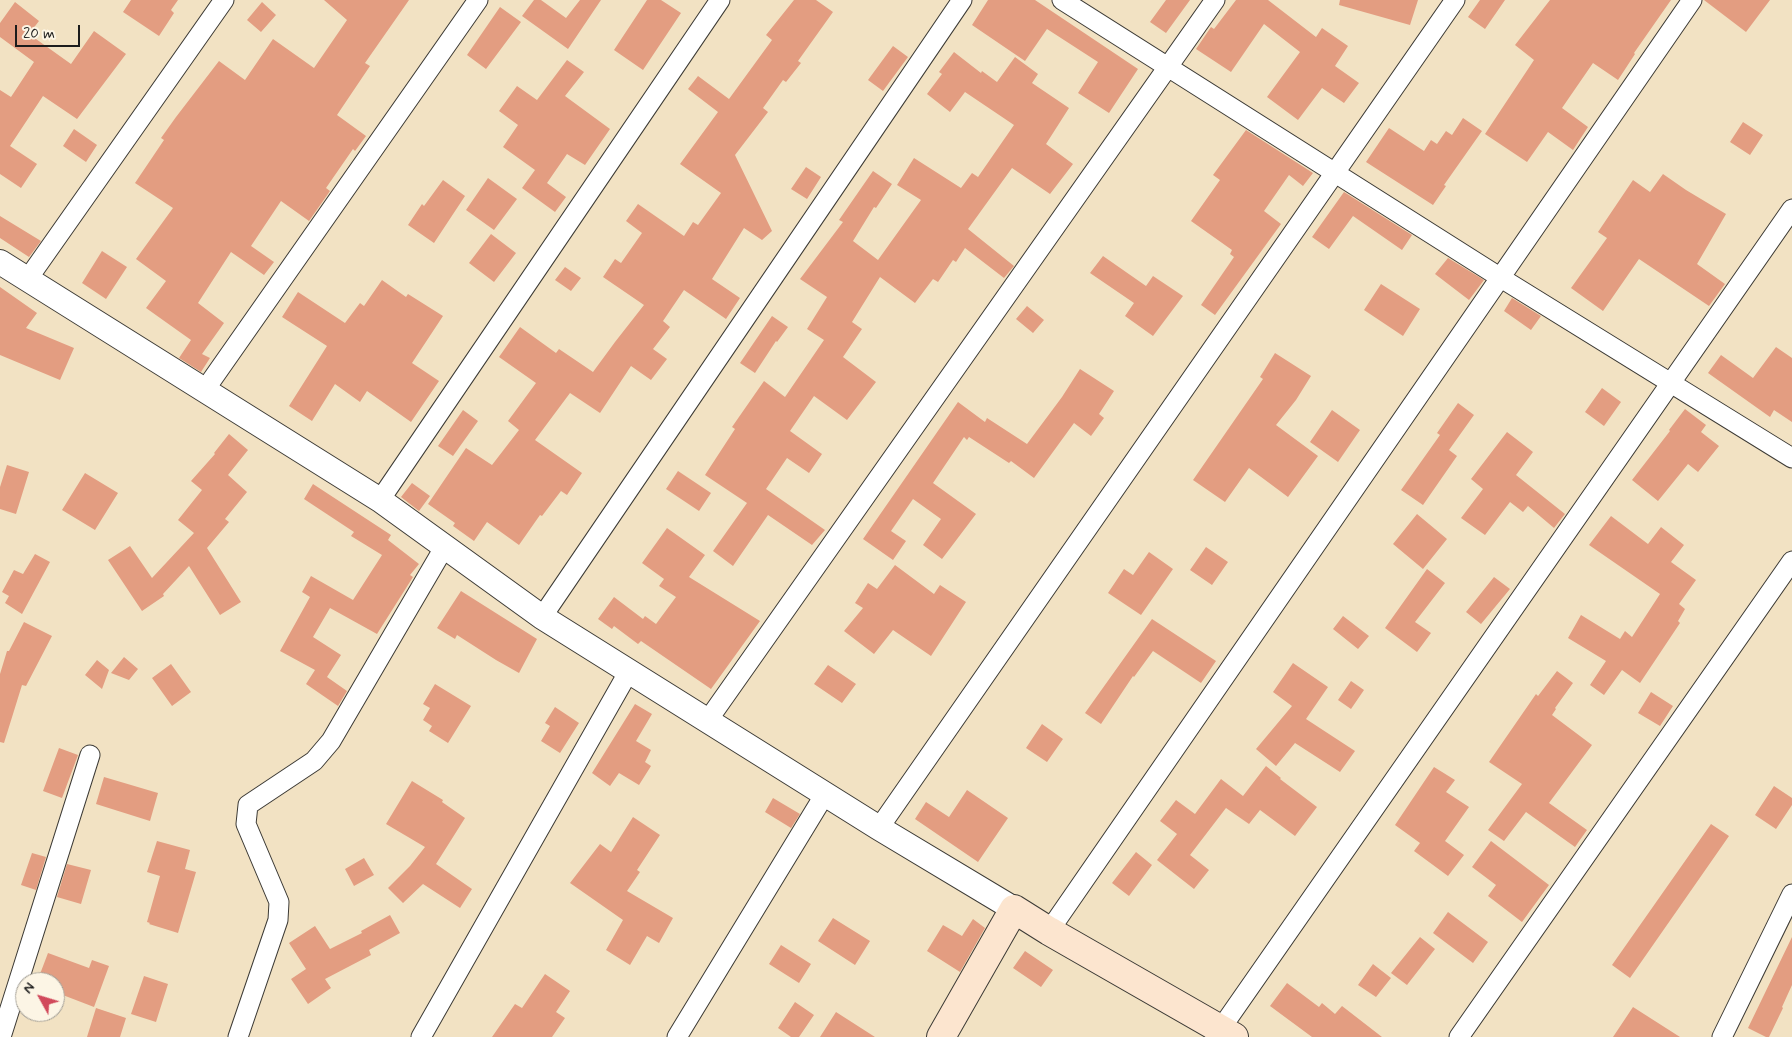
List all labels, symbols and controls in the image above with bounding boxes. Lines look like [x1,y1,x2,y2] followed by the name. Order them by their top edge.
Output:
[18,15,82,47] scale bar
[23,24,55,44] text: 20 m
[15,972,65,1022] north arrow
[19,979,39,997] text: N

